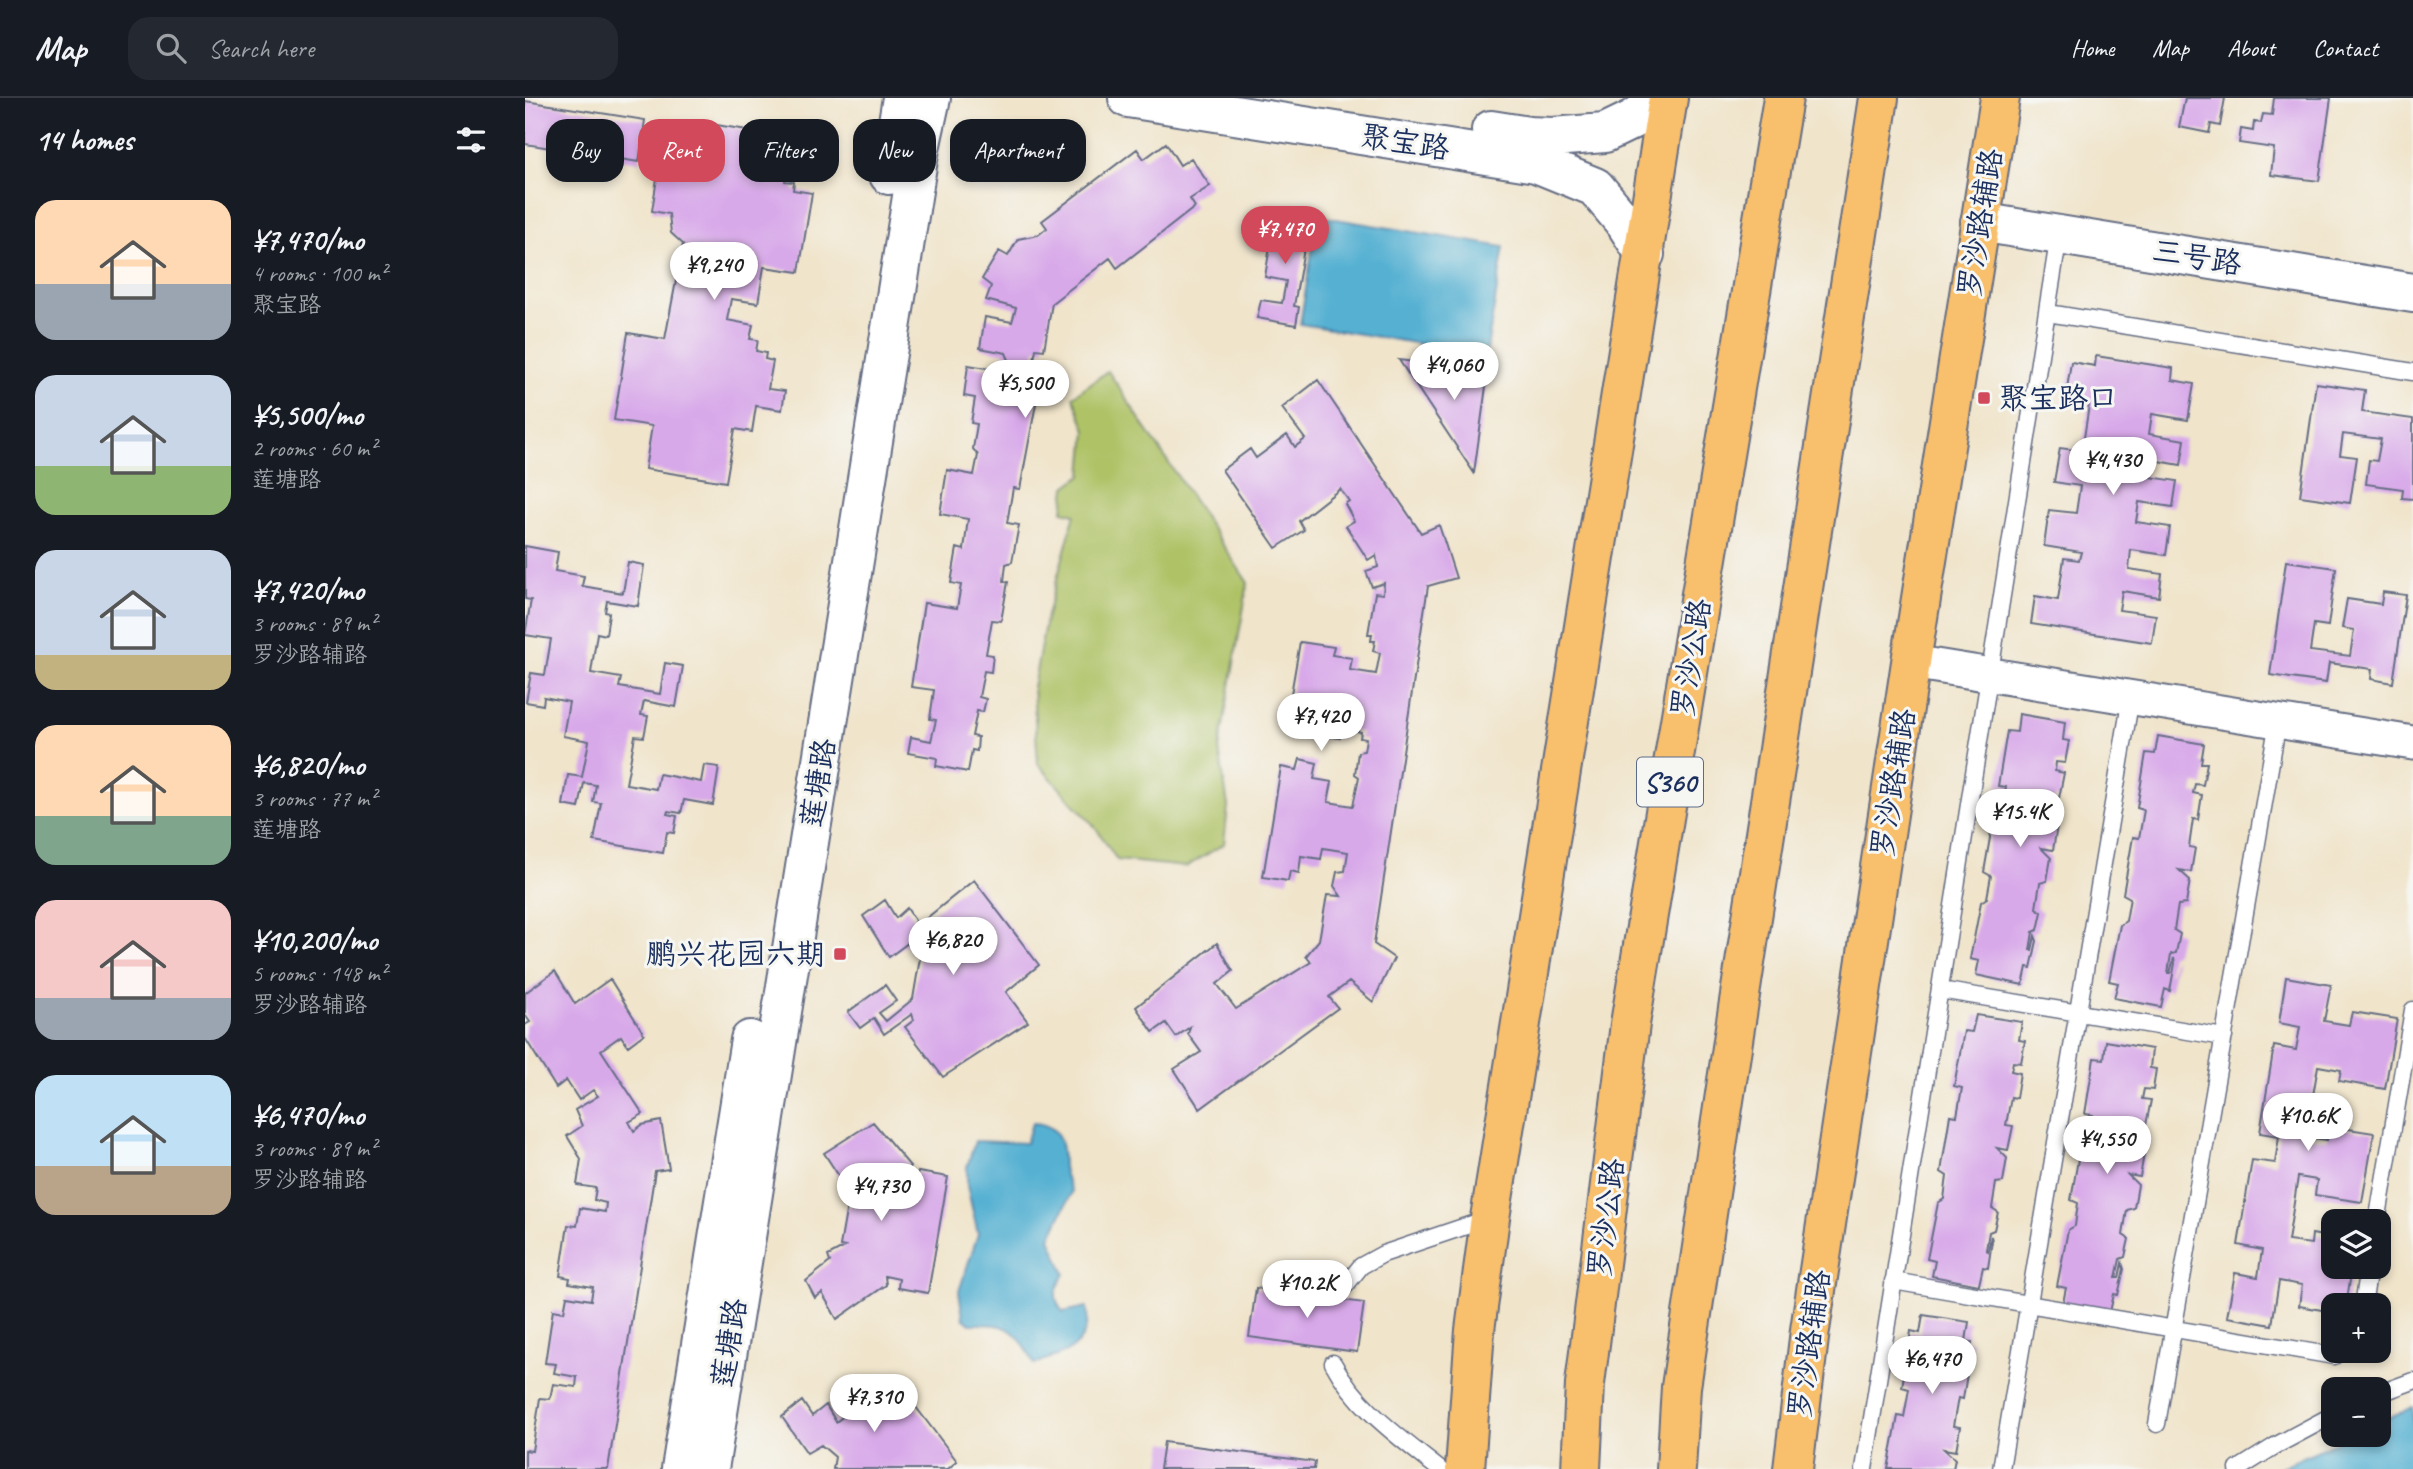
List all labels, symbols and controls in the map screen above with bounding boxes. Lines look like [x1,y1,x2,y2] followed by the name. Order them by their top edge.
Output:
[128,17,618,80] search box
[35,27,86,69] text: Map
[152,29,190,67] icon: search
[208,32,314,65] text: Search here
[2071,33,2114,63] text: Home
[2152,33,2189,63] text: Map
[2227,33,2275,63] text: About
[2313,33,2378,63] text: Contact
[1358,116,1452,168] street label: 聚宝路
[546,119,624,182] chip: Buy
[638,119,725,182] chip: Rent
[739,119,839,182] chip: Filters
[853,119,936,182] chip: New
[950,119,1086,182] chip: Apartment
[35,121,133,159] text: 14 homes
[452,121,490,159] icon: filters
[1950,146,2010,300] street label: 罗沙路辅路
[1228,206,1342,266] pin: ¥7,470
[1257,214,1313,243] text: ¥7,470
[252,221,364,259] text: ¥7,470/mo
[91,228,175,312] icon: home
[2150,231,2244,283] street label: 三号路
[657,242,771,302] pin: ¥9,240
[686,250,742,279] text: ¥9,240
[252,259,387,288] text: 4 rooms · 100 m²
[252,290,321,319] text: 聚宝路
[1397,342,1511,402] pin: ¥4,060
[1426,350,1482,379] text: ¥4,060
[968,360,1082,420] pin: ¥5,500
[997,368,1053,397] text: ¥5,500
[1998,379,2118,417] place label: 聚宝路口
[1976,390,1992,406] marker: 聚宝路口
[252,396,363,434] text: ¥5,500/mo
[91,403,175,487] icon: home
[252,434,376,463] text: 2 rooms · 60 m²
[2056,438,2170,497] pin: ¥4,430
[2085,445,2141,474] text: ¥4,430
[252,465,321,494] text: 莲塘路
[252,571,364,609] text: ¥7,420/mo
[91,578,175,662] icon: home
[1663,596,1719,720] street label: 罗沙公路
[252,609,376,638] text: 3 rooms · 89 m²
[252,640,367,669] text: 罗沙路辅路
[1264,694,1378,753] pin: ¥7,420
[1293,701,1349,730] text: ¥7,420
[1863,706,1923,860] street label: 罗沙路辅路
[792,736,844,830] street label: 莲塘路
[252,746,365,784] text: ¥6,820/mo
[91,753,175,837] icon: home
[1637,758,1703,806] road number: S360
[252,784,376,813] text: 3 rooms · 77 m²
[1963,790,2077,849] pin: ¥15.4K
[1991,797,2049,826] text: ¥15.4K
[252,815,321,844] text: 莲塘路
[896,918,1010,977] pin: ¥6,820
[252,921,377,959] text: ¥10,200/mo
[925,925,981,954] text: ¥6,820
[91,928,175,1012] icon: home
[646,935,826,973] place label: 鹏兴花园六期
[832,946,848,962] marker: 鹏兴花园六期
[252,959,387,988] text: 5 rooms · 148 m²
[252,990,367,1019] text: 罗沙路辅路
[2251,1094,2365,1153] pin: ¥10.6K
[252,1096,364,1134] text: ¥6,470/mo
[2279,1101,2337,1130] text: ¥10.6K
[91,1103,175,1187] icon: home
[2050,1116,2164,1176] pin: ¥4,550
[2079,1124,2135,1153] text: ¥4,550
[252,1134,376,1163] text: 3 rooms · 89 m²
[1580,1156,1632,1280] street label: 罗沙公路
[824,1164,938,1223] pin: ¥4,730
[252,1165,367,1194] text: 罗沙路辅路
[853,1171,909,1200] text: ¥4,730
[2321,1209,2391,1447] map controls
[2321,1209,2391,1279] button: layers
[1250,1260,1364,1320] pin: ¥10.2K
[1780,1267,1838,1421] street label: 罗沙路辅路
[1278,1268,1336,1297] text: ¥10.2K
[2321,1293,2391,1363] button: +
[703,1296,755,1390] street label: 莲塘路
[1875,1336,1989,1396] pin: ¥6,470
[1904,1344,1960,1373] text: ¥6,470
[817,1374,931,1434] pin: ¥7,310
[2321,1377,2391,1447] button: −
[846,1382,902,1411] text: ¥7,310

